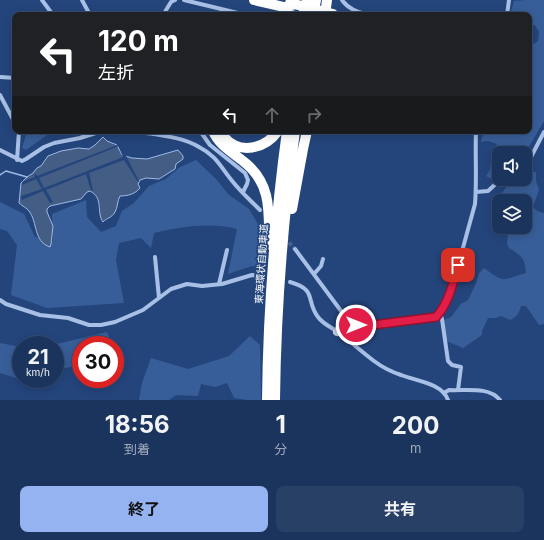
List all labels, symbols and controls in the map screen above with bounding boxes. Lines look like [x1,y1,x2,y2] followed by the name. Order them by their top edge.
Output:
[98,24,179,58] text: 120 m
[32,28,84,80] icon: left
[98,62,134,83] text: 左折
[219,104,241,126] icon: left
[261,104,283,126] icon: ahead
[303,104,325,126] icon: right
[492,146,532,234] map controls
[492,146,532,186] button: sound
[492,194,532,234] button: layers
[252,224,270,304] street label: 東海環状自動車道
[441,248,475,282] pin
[447,254,469,276] icon: arrive
[335,304,377,346] position arrow
[72,336,124,388] speed limit sign: 30
[27,345,49,369] text: 21
[26,366,50,378] text: km/h
[105,410,170,439] text: 18:56
[276,410,286,439] text: 1
[392,411,439,440] text: 200
[410,440,421,456] text: m
[124,441,150,457] text: 到着
[274,441,287,457] text: 分
[20,486,268,532] button: 終了
[276,486,524,532] button: 共有

